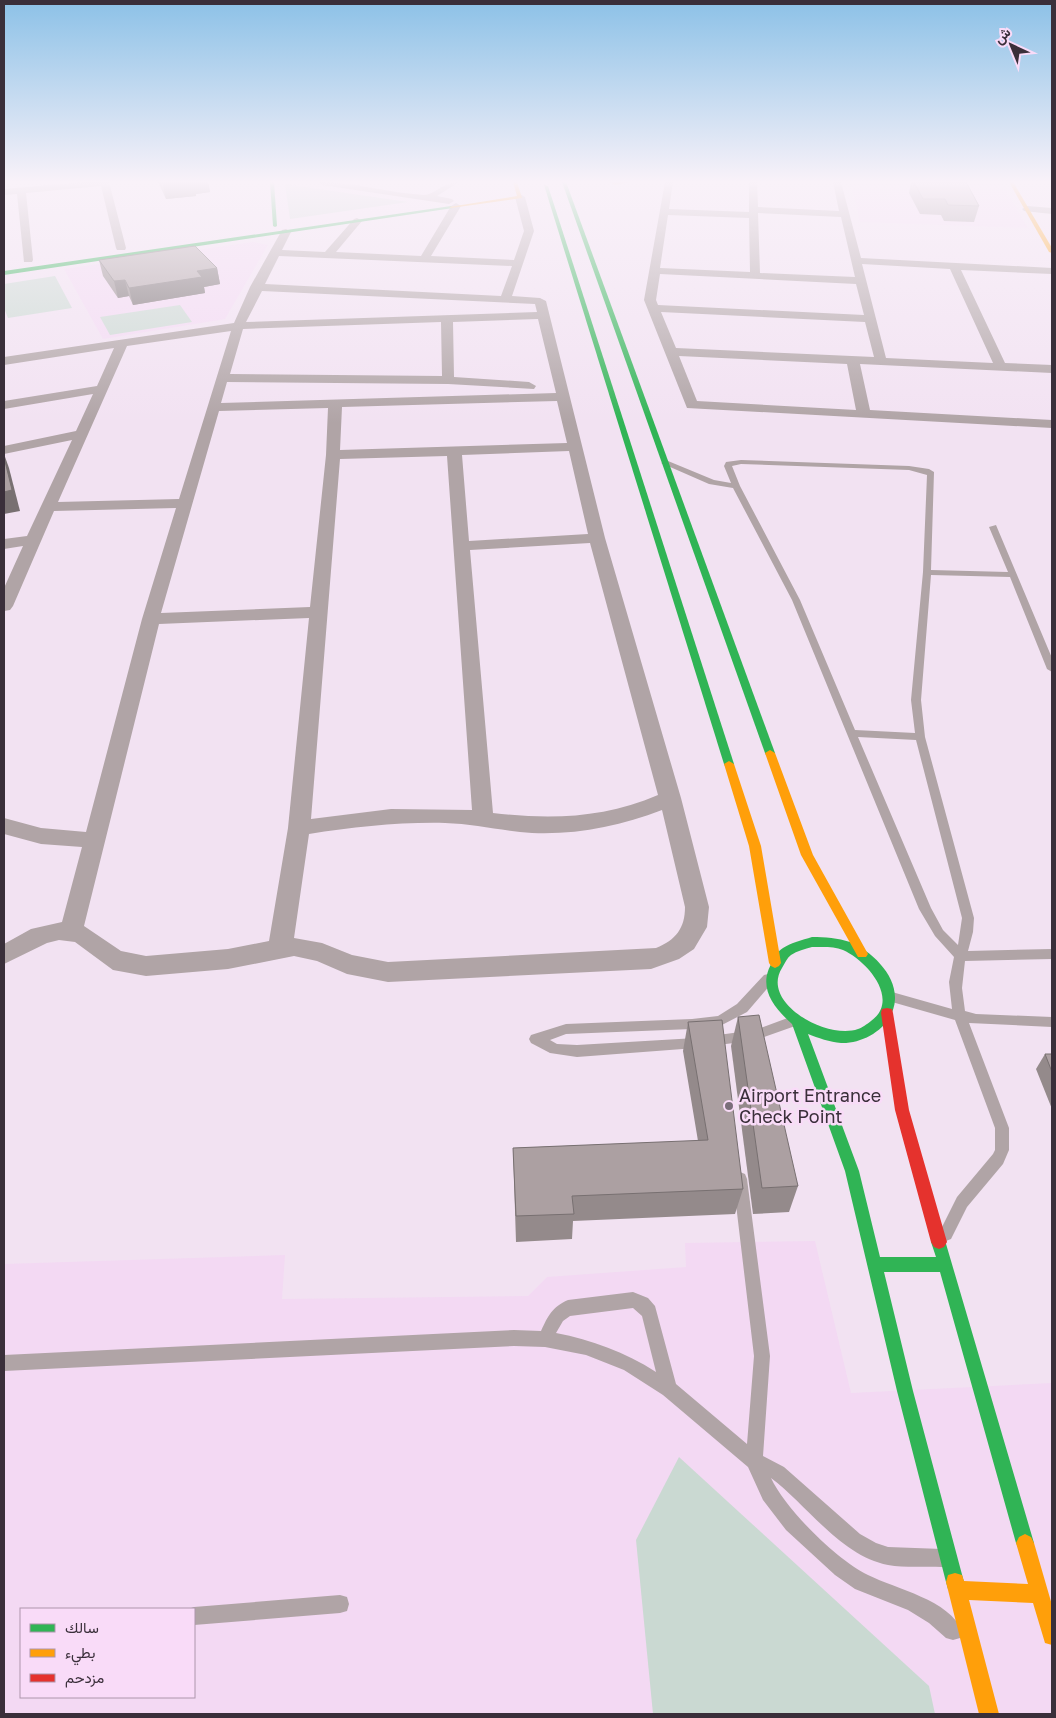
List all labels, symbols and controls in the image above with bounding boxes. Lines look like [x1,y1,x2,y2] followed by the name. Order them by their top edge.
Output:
[986,20,1036,70] north arrow
[990,23,1014,48] text: ش
[739,1084,881,1127] place label: Airport Entrance Check Point
[723,1100,735,1112] marker: Airport Entrance Check Point
[20,1608,195,1698] legend
[65,1618,99,1636] text: سالك
[65,1643,95,1666] text: بطيء
[65,1668,104,1688] text: مزدحم

